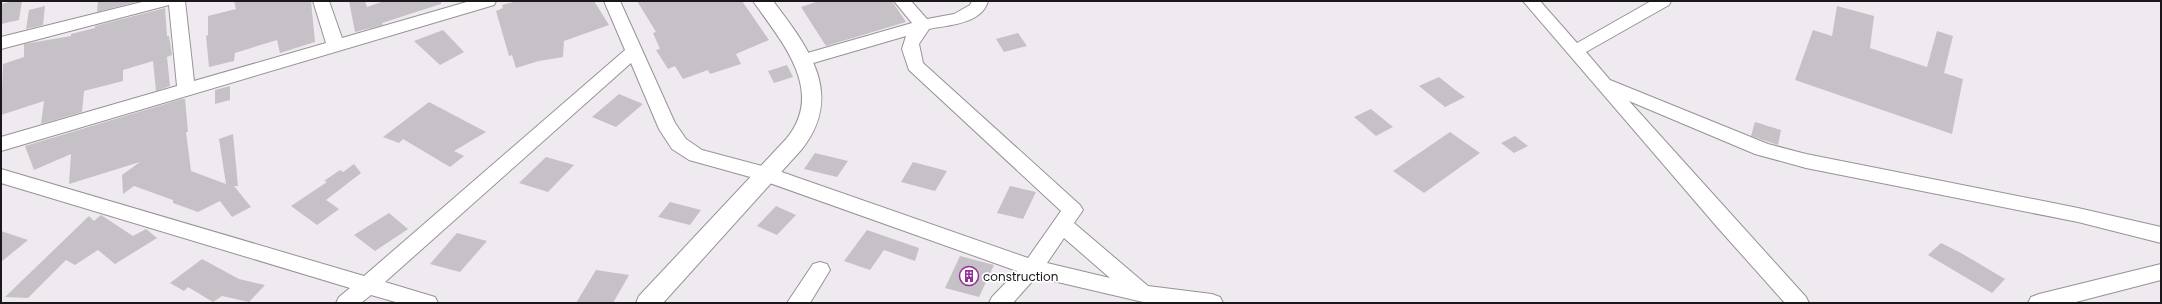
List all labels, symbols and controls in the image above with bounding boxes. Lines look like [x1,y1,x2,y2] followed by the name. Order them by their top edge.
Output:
[958,265,980,287] building icon: construction
[983,268,1058,285] place label: construction

